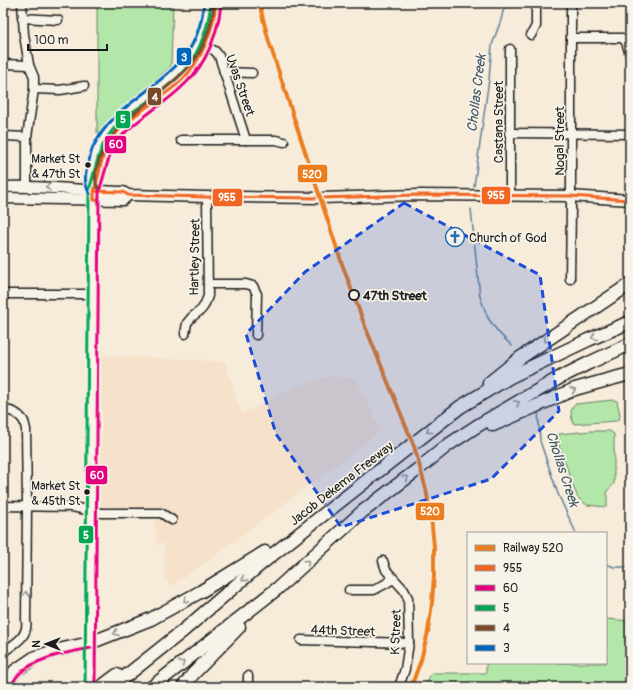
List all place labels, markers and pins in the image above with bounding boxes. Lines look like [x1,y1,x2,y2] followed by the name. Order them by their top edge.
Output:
[31,152,80,182] place label: Market St & 47th St
[83,160,93,170] marker: Market St & 47th St
[444,226,466,248] church icon: Church of God
[469,230,547,246] place label: Church of God
[363,288,428,304] place label: 47th Street
[348,289,360,301] marker: 47th Street
[31,479,80,509] place label: Market St & 45th St
[82,487,92,497] marker: Market St & 45th St

